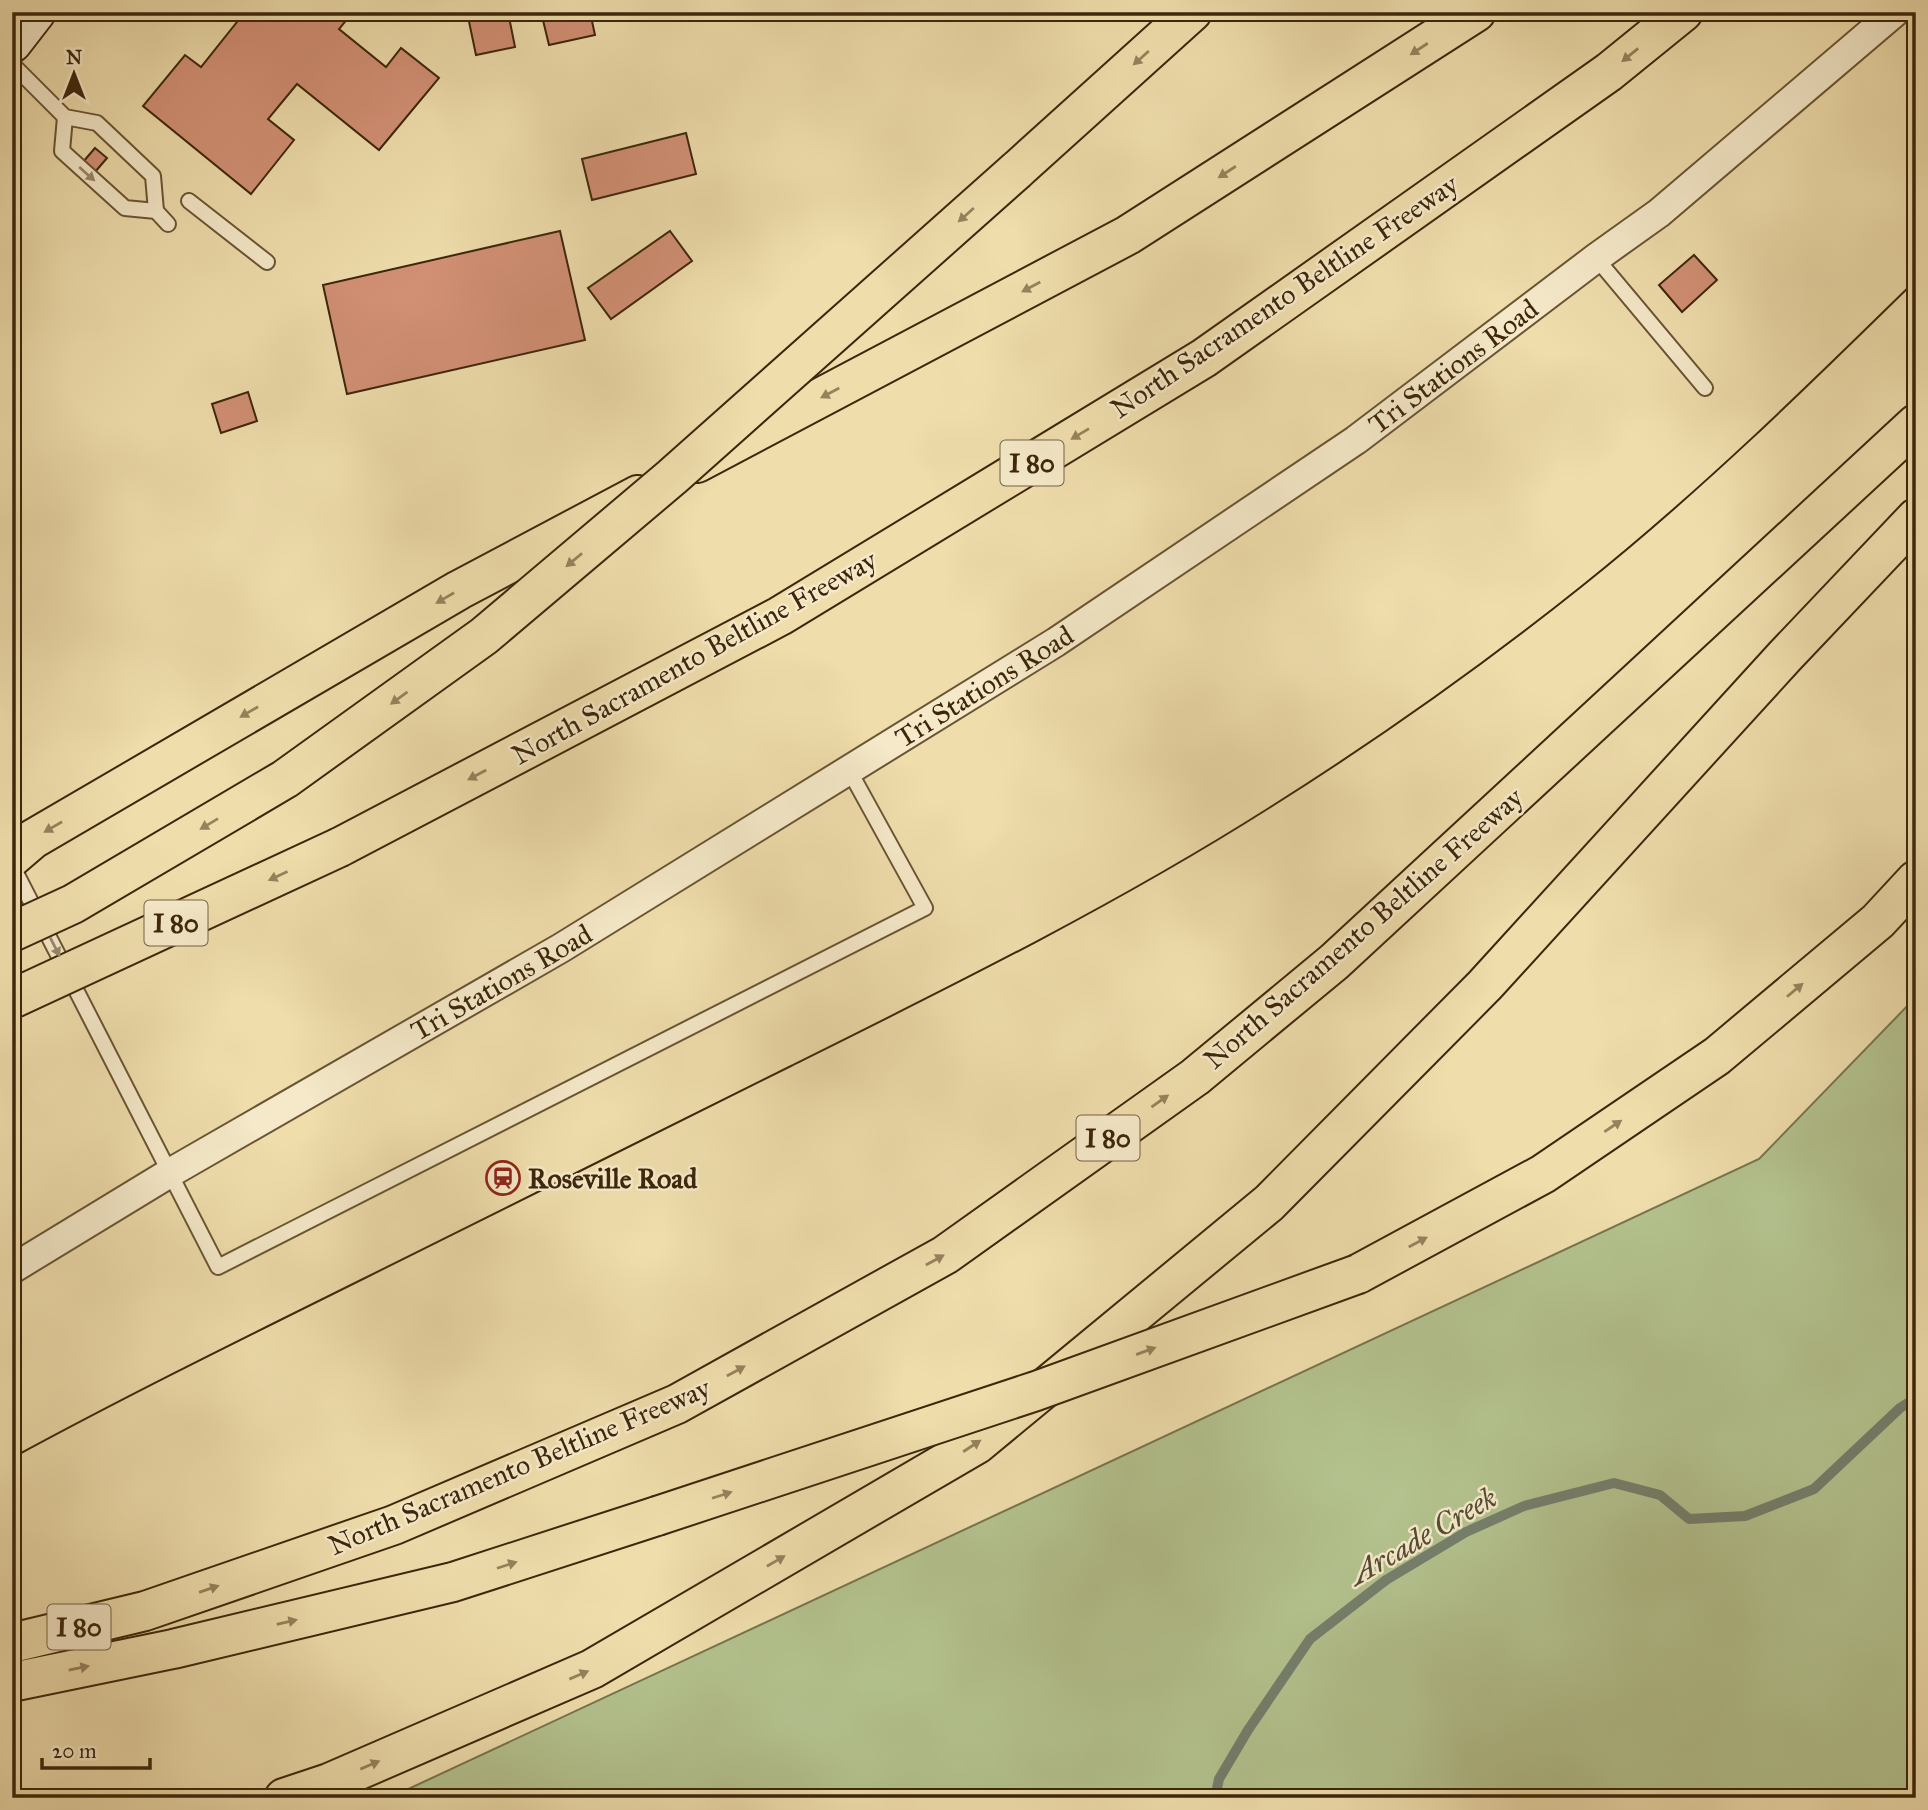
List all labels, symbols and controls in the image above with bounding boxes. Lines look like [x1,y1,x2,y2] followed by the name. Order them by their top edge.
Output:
[38,38,108,108] north arrow
[1410,42,1428,56] one-way arrow
[66,46,82,69] text: N
[1621,47,1639,62] one-way arrow
[1133,49,1150,65] one-way arrow
[1218,165,1237,178] one-way arrow
[78,166,95,182] one-way arrow
[1104,166,1465,426] street label: North Sacramento Beltline Freeway
[957,207,974,222] one-way arrow
[1021,281,1041,292] one-way arrow
[1362,291,1545,442] street label: Tri Stations Road
[820,387,840,399] one-way arrow
[1070,427,1089,440] one-way arrow
[1000,440,1064,485] road number: I 80
[506,542,884,773] street label: North Sacramento Beltline Freeway
[566,552,583,567] one-way arrow
[436,591,455,604] one-way arrow
[889,618,1080,755] street label: Tri Stations Road
[390,690,408,704] one-way arrow
[239,706,259,718] one-way arrow
[467,769,487,781] one-way arrow
[1196,780,1531,1077] street label: North Sacramento Beltline Freeway
[200,817,219,830] one-way arrow
[43,821,62,833] one-way arrow
[268,870,288,881] one-way arrow
[144,900,208,946] road number: I 80
[404,916,598,1048] street label: Tri Stations Road
[48,938,60,958] one-way arrow
[1787,983,1804,998] one-way arrow
[1151,1094,1169,1108] one-way arrow
[1076,1116,1140,1161] road number: I 80
[1604,1119,1622,1133] one-way arrow
[484,1159,522,1197] station icon: Roseville Road
[528,1161,698,1196] place label: Roseville Road
[1408,1236,1427,1248] one-way arrow
[925,1254,944,1266] one-way arrow
[1136,1345,1157,1356] one-way arrow
[726,1365,746,1377] one-way arrow
[323,1370,716,1563] street label: North Sacramento Beltline Freeway
[963,1439,981,1453] one-way arrow
[1340,1479,1503,1594] water label: Arcade Creek
[712,1490,733,1500] one-way arrow
[767,1555,786,1568] one-way arrow
[496,1559,517,1570] one-way arrow
[199,1583,220,1594] one-way arrow
[48,1604,110,1650] road number: I 80
[276,1616,298,1627] one-way arrow
[68,1663,90,1674] one-way arrow
[569,1669,589,1681] one-way arrow
[42,1726,150,1770] scale bar
[52,1738,97,1764] text: 20 m
[360,1759,380,1771] one-way arrow

